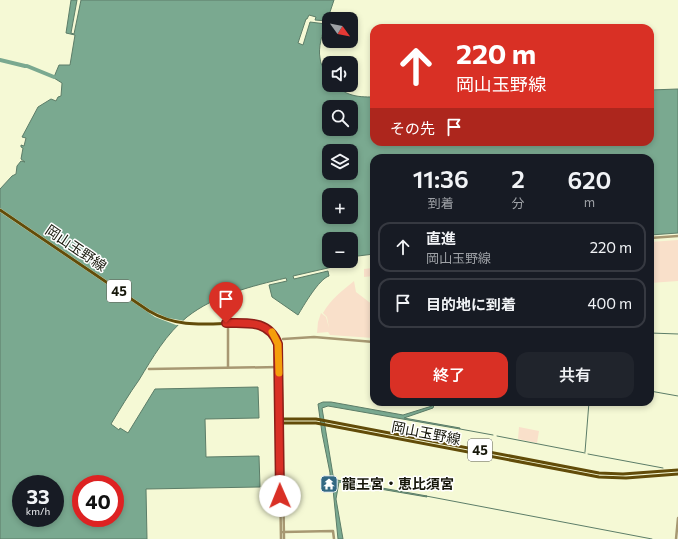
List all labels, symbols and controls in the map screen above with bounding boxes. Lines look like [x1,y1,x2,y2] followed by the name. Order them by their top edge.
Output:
[322,12,358,48] north arrow
[322,12,358,268] map controls
[456,36,536,70] text: 220 m
[390,40,442,92] icon: ahead
[322,56,358,92] button: sound
[456,73,546,95] text: 岡山玉野線
[322,100,358,136] button: search
[443,116,465,138] icon: arrive
[390,119,435,137] text: その先
[322,144,358,180] button: layers
[413,164,469,193] text: 11:36
[511,164,525,193] text: 2
[568,165,611,194] text: 620
[322,188,358,224] button: +
[584,194,595,210] text: m
[428,195,454,211] text: 到着
[512,195,525,211] text: 分
[43,221,110,274] street label: 岡山玉野線
[426,229,456,247] text: 直進
[322,232,358,268] button: −
[392,236,414,258] icon: ahead
[590,238,632,256] text: 220 m
[426,250,491,266] text: 岡山玉野線
[107,280,131,302] road number: 45
[209,282,243,323] pin
[215,288,237,310] icon: arrive
[392,292,414,314] icon: arrive
[587,294,632,312] text: 400 m
[426,295,516,313] text: 目的地に到着
[390,352,508,398] button: 終了
[516,352,634,398] button: 共有
[390,417,462,448] street label: 岡山玉野線
[468,439,492,461] road number: 45
[319,474,339,494] temple icon: 龍王宮・恵比須宮
[72,475,124,527] speed limit sign: 40
[259,475,301,517] position arrow
[342,475,454,492] place label: 龍王宮・恵比須宮
[26,484,50,508] text: 33
[26,505,50,517] text: km/h

